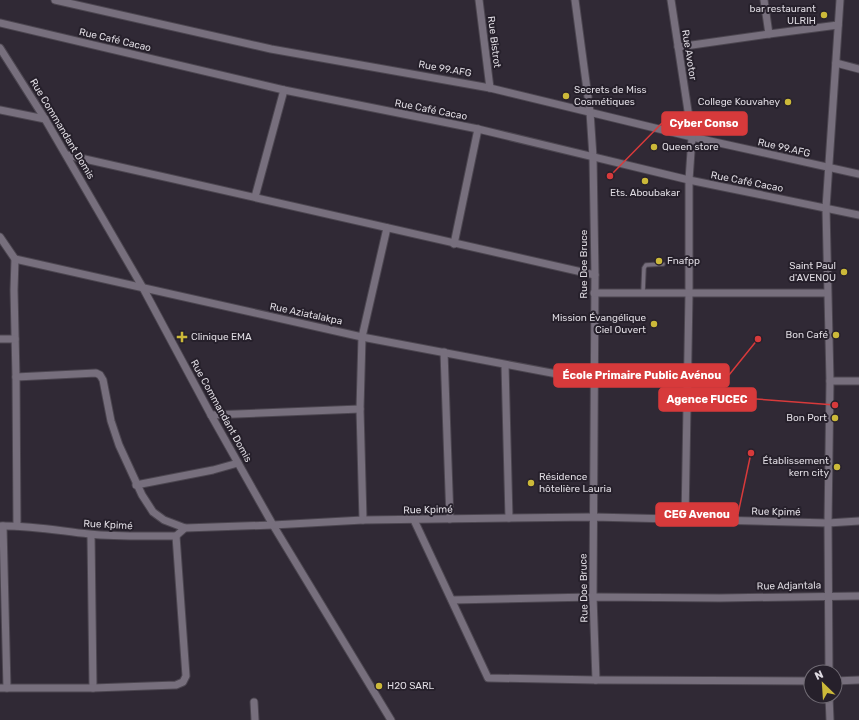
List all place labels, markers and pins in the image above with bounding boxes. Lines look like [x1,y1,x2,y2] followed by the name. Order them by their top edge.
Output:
[750,3,816,27] place label: bar restaurant ULRIH
[819,10,829,20] marker: bar restaurant ULRIH
[574,84,647,108] place label: Secrets de Miss Cosmétiques
[561,91,571,101] marker: Secrets de Miss Cosmétiques
[698,96,780,108] place label: College Kouvahey
[783,97,793,107] marker: College Kouvahey
[662,112,747,135] callout: Cyber Conso
[662,141,719,153] place label: Queen store
[649,142,659,152] marker: Queen store
[640,176,650,186] marker: Ets. Aboubakar
[610,187,680,199] place label: Ets. Aboubakar
[667,255,700,267] place label: Fnafpp
[654,256,664,266] marker: Fnafpp
[789,260,836,284] place label: Saint Paul d'AVENOU
[839,267,849,277] marker: Saint Paul d'AVENOU
[552,312,646,336] place label: Mission Évangélique Ciel Ouvert
[649,319,659,329] marker: Mission Évangélique Ciel Ouvert
[786,329,828,341] place label: Bon Café
[831,330,841,340] marker: Bon Café
[176,331,188,343] marker: Clinique EMA
[191,331,252,343] place label: Clinique EMA
[554,364,729,387] callout: École Primaire Public Avénou
[659,388,756,411] callout: Agence FUCEC
[786,412,827,424] place label: Bon Port
[830,413,840,423] marker: Bon Port
[763,455,829,479] place label: Établissement kern city
[832,462,842,472] marker: Établissement kern city
[539,471,611,495] place label: Résidence hôtelière Lauria
[526,478,536,488] marker: Résidence hôtelière Lauria
[656,503,738,526] callout: CEG Avenou
[387,680,435,692] place label: H2O SARL
[374,681,384,691] marker: H2O SARL

